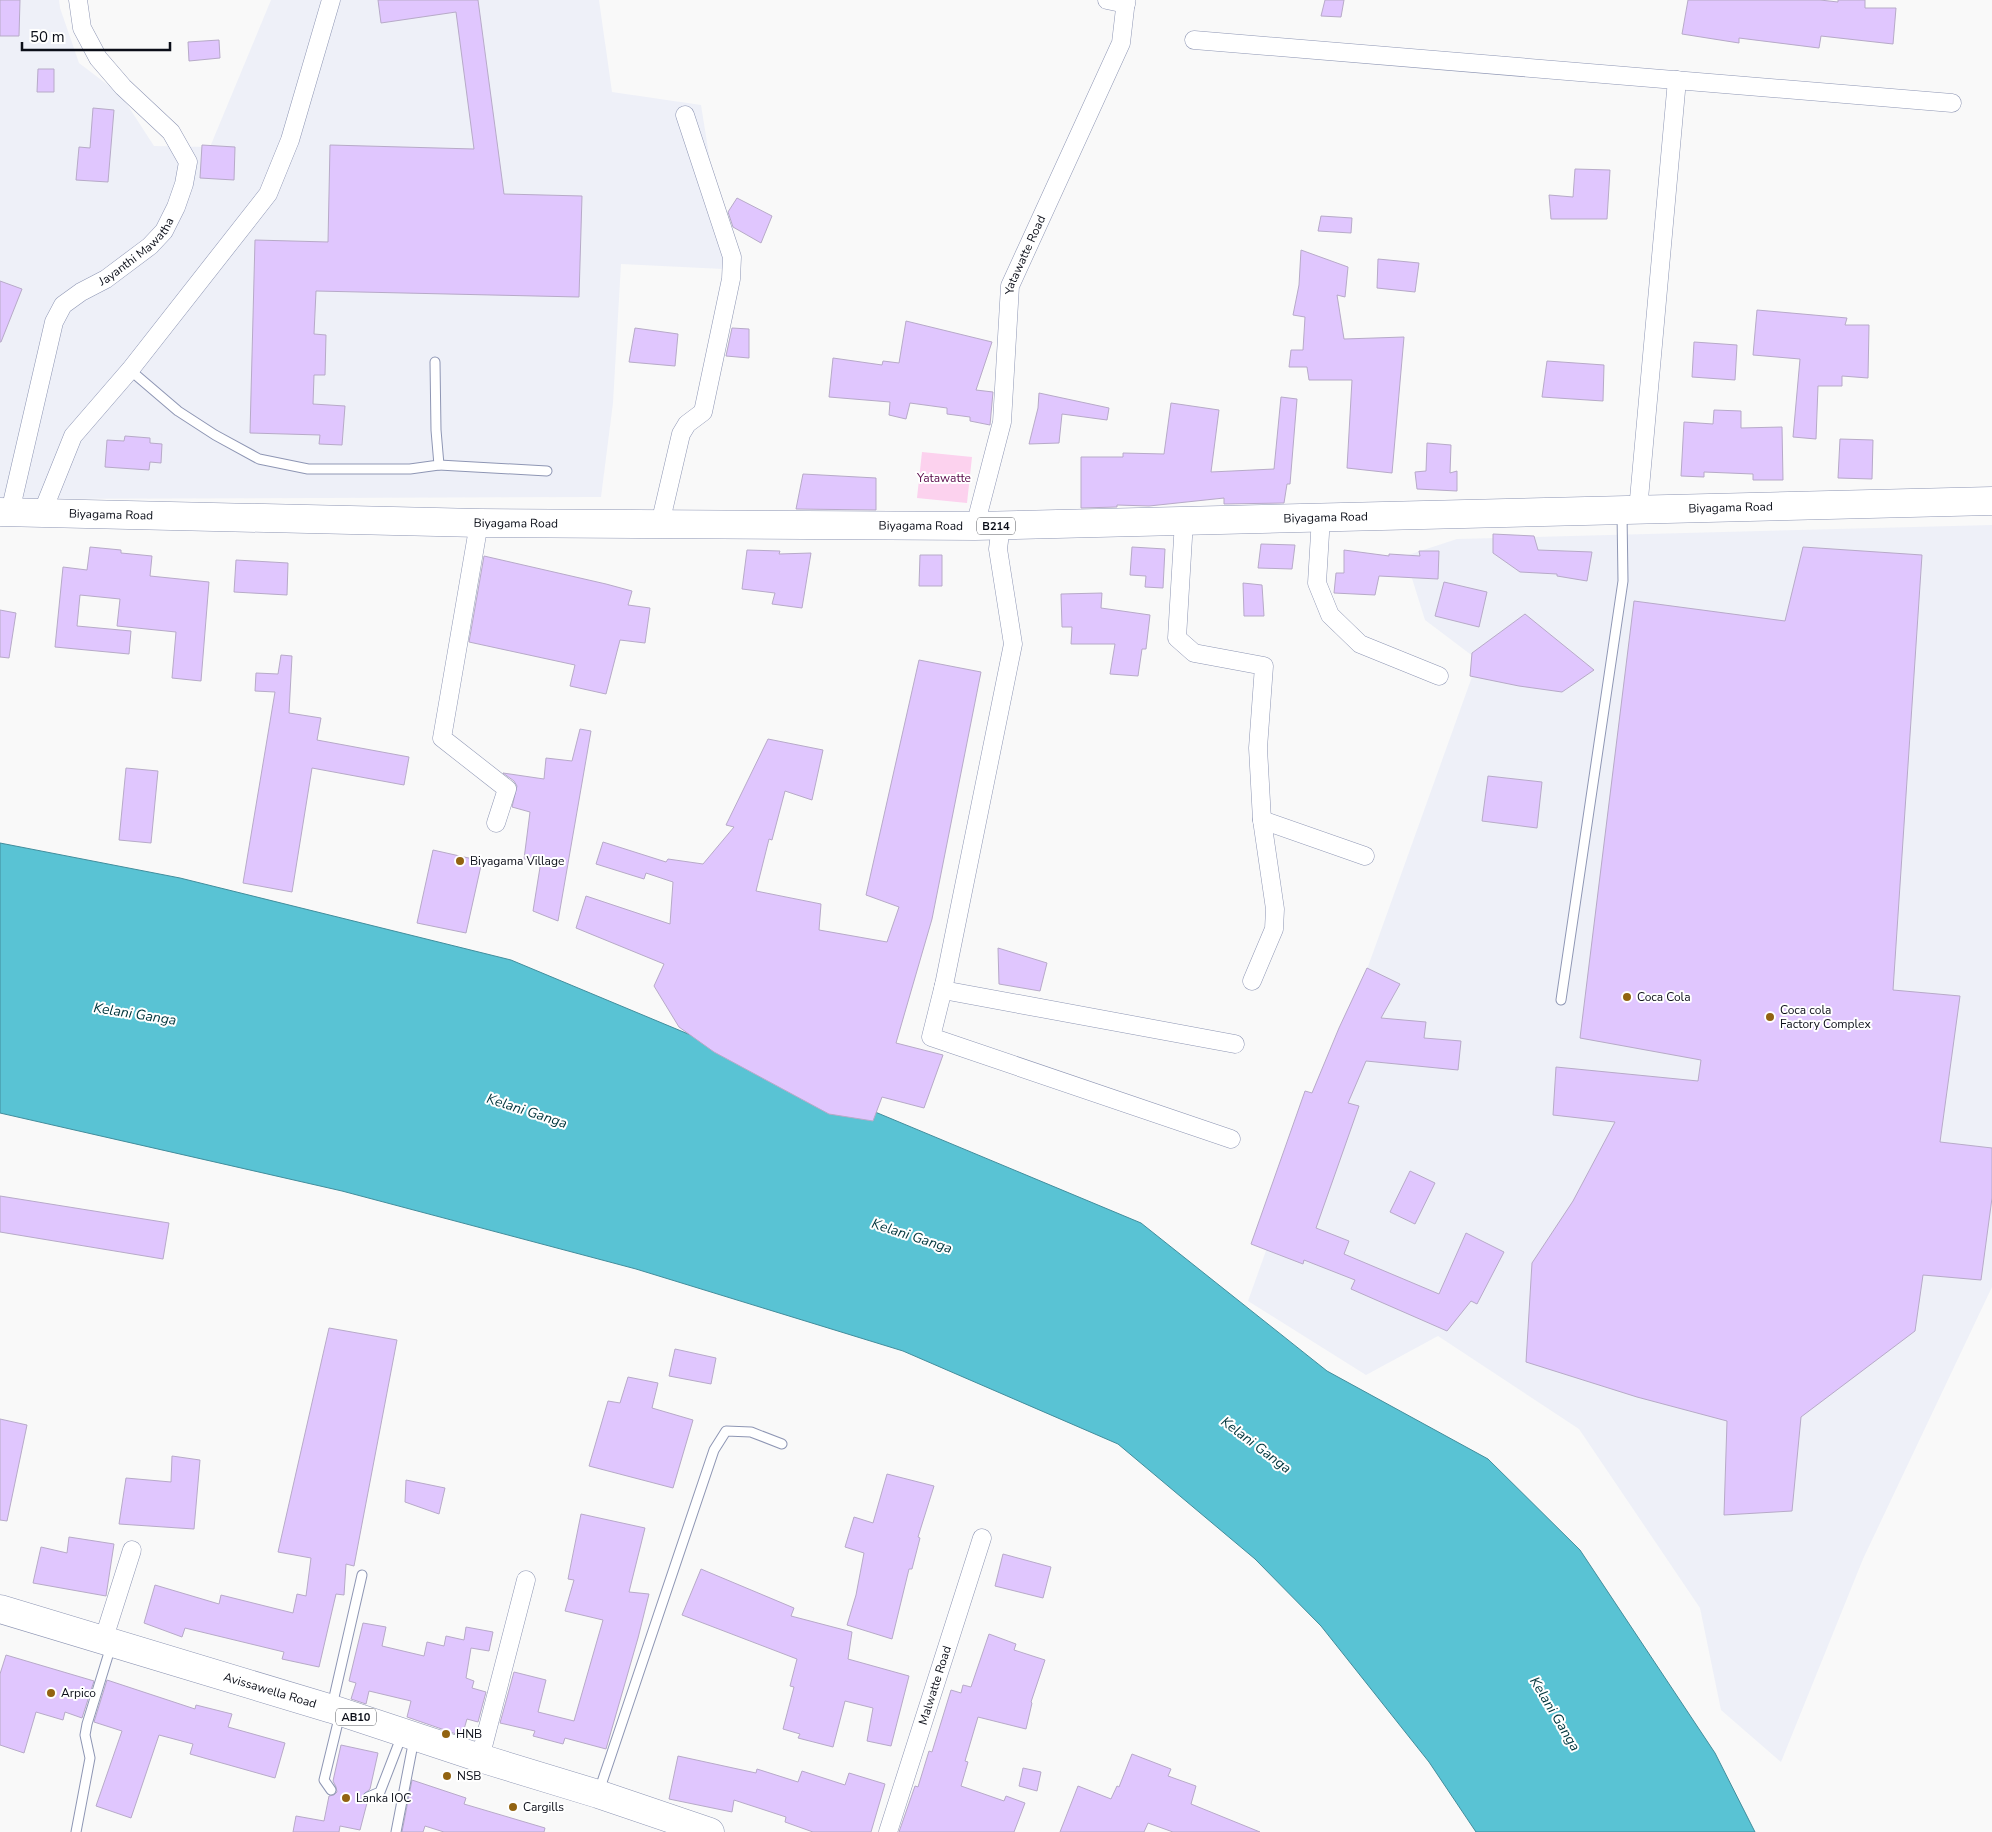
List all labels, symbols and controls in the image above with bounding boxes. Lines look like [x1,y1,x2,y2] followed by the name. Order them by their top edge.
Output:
[22,20,170,52] scale bar
[30,27,65,47] text: 50 m
[1001,213,1049,296] street label: Yatawatte Road
[95,215,178,290] street label: Jayanthi Mawatha
[916,470,971,486] park label: Yatawatte
[1688,498,1773,516] street label: Biyagama Road
[69,506,153,524] street label: Biyagama Road
[1283,508,1368,526] street label: Biyagama Road
[473,515,558,531] street label: Biyagama Road
[879,517,963,534] street label: Biyagama Road
[977,518,1015,534] road number: B214
[470,853,564,869] place label: Biyagama Village
[454,855,466,867] marker: Biyagama Village
[1637,989,1691,1005] place label: Coca Cola
[1621,991,1633,1003] marker: Coca Cola
[92,998,178,1030] water label: Kelani Ganga
[1780,1002,1871,1032] place label: Coca cola Factory Complex
[1764,1011,1776,1023] marker: Coca cola Factory Complex
[484,1089,570,1133] water label: Kelani Ganga
[869,1214,955,1258] water label: Kelani Ganga
[1217,1412,1295,1478] water label: Kelani Ganga
[915,1644,955,1727] street label: Malwatte Road
[222,1669,318,1712] street label: Avissawella Road
[1525,1673,1585,1755] water label: Kelani Ganga
[61,1685,96,1701] place label: Arpico
[45,1687,57,1699] marker: Arpico
[336,1708,376,1725] road number: AB10
[456,1726,482,1742] place label: HNB
[440,1728,452,1740] marker: HNB
[457,1768,481,1784] place label: NSB
[441,1770,453,1782] marker: NSB
[356,1790,411,1806] place label: Lanka IOC
[340,1792,352,1804] marker: Lanka IOC
[523,1799,564,1815] place label: Cargills
[507,1801,519,1813] marker: Cargills

